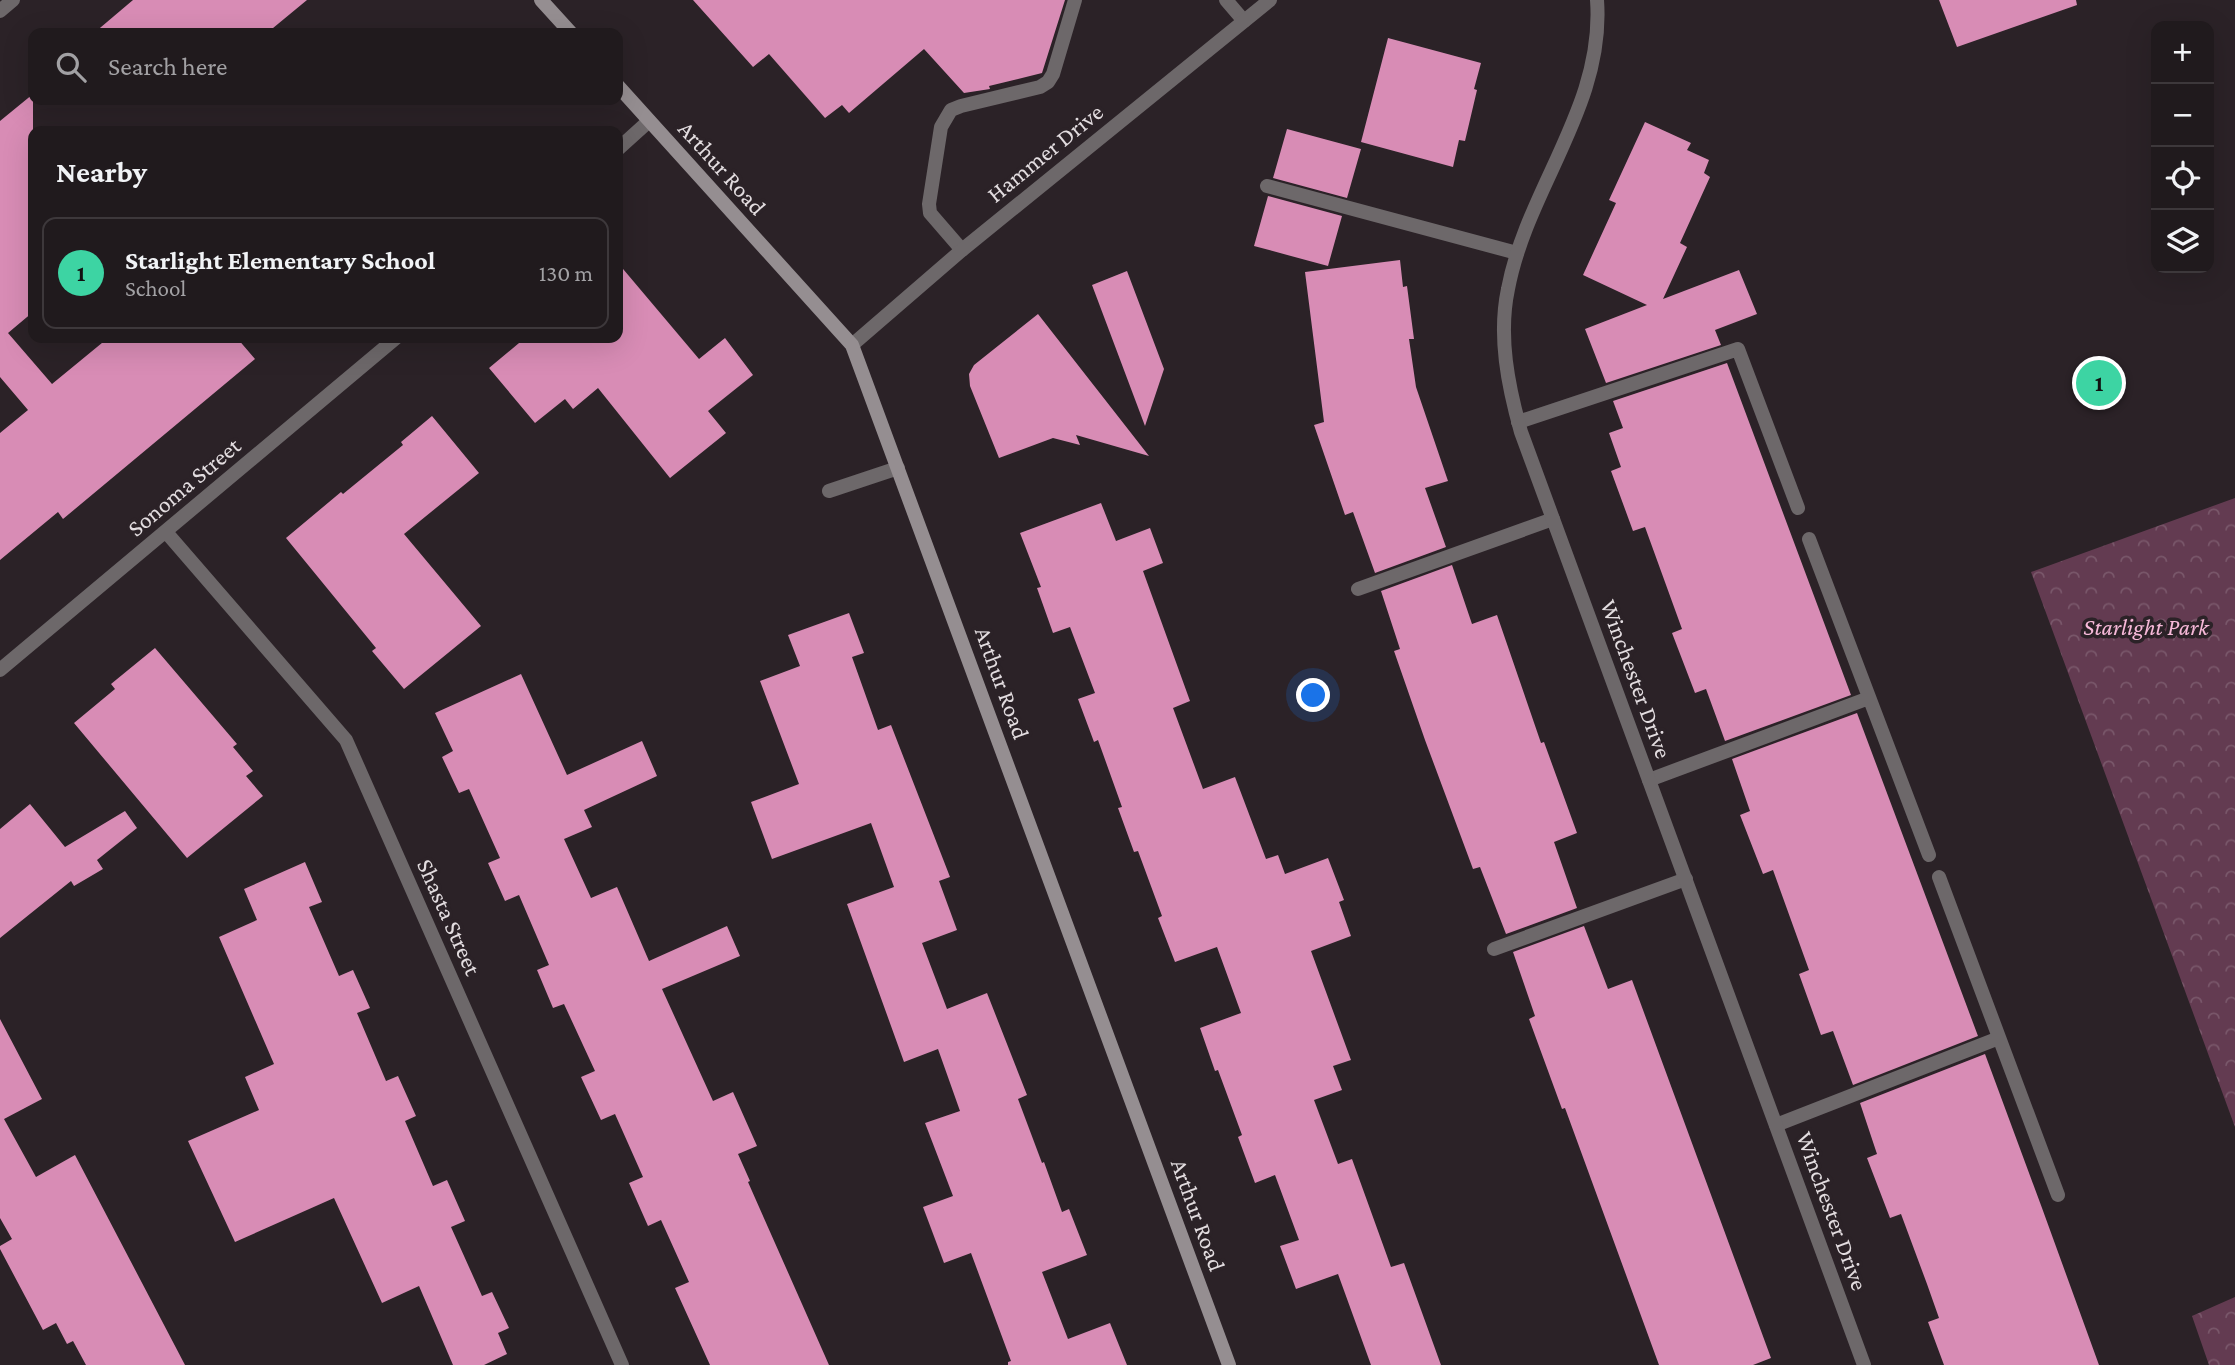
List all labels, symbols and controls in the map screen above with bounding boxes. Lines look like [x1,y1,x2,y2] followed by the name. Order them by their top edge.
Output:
[2151,21,2214,273] map controls
[2151,21,2214,84] button: +
[28,28,623,105] search box
[52,48,90,86] icon: search
[108,52,227,81] text: Search here
[2151,84,2214,147] button: −
[981,98,1108,208] street label: Hammer Drive
[673,115,772,221] street label: Arthur Road
[2151,147,2214,210] button: locate
[56,155,147,188] text: Nearby
[2151,210,2214,273] button: layers
[125,246,435,275] text: Starlight Elementary School
[77,260,85,286] text: 1
[539,260,593,286] text: 130 m
[125,275,186,301] text: School
[2076,357,2122,409] pin: 1
[122,431,246,542] street label: Sonoma Street
[1595,596,1678,762] street label: Winchester Drive
[2083,613,2210,640] park label: Starlight Park
[970,623,1035,743] street label: Arthur Road
[1296,678,1330,712] your location
[412,855,487,980] street label: Shasta Street
[1791,1128,1874,1294] street label: Winchester Drive
[1166,1155,1231,1275] street label: Arthur Road

